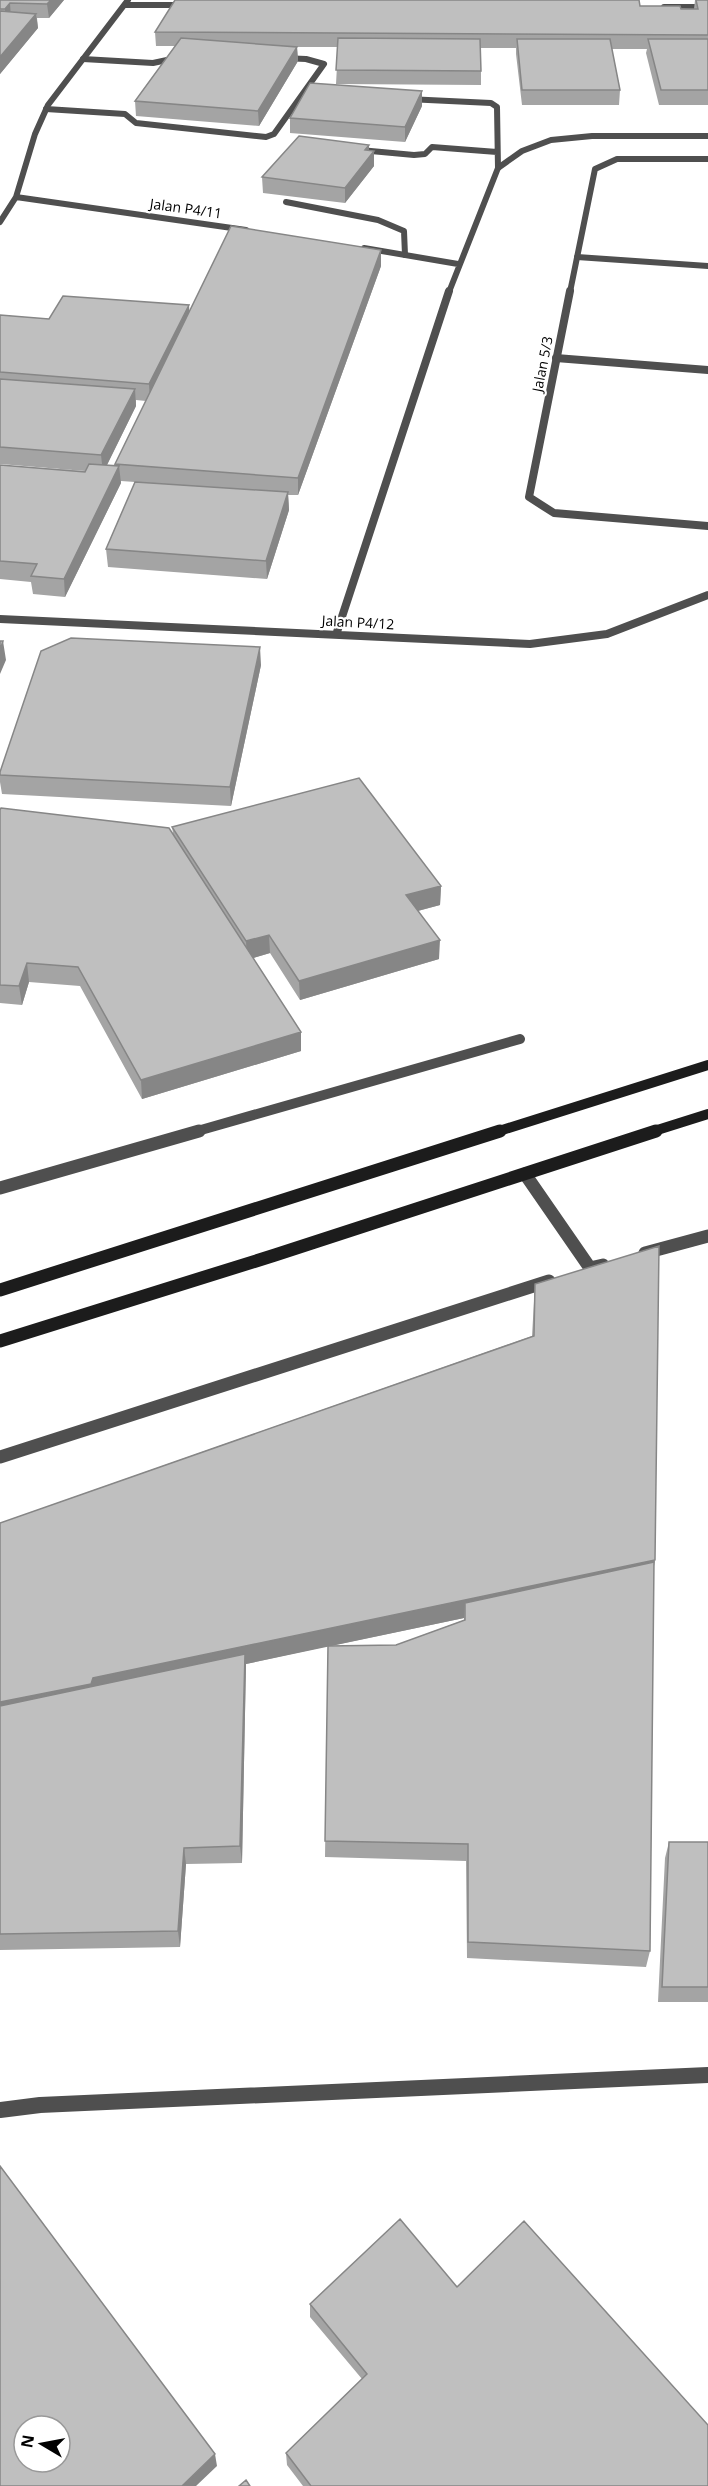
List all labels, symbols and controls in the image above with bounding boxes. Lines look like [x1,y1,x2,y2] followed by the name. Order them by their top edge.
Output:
[147,193,223,222] street label: Jalan P4/11
[527,335,557,395] street label: Jalan 5/3
[319,611,395,633] street label: Jalan P4/12
[12,2414,72,2474] north arrow
[15,2433,39,2450] text: N

